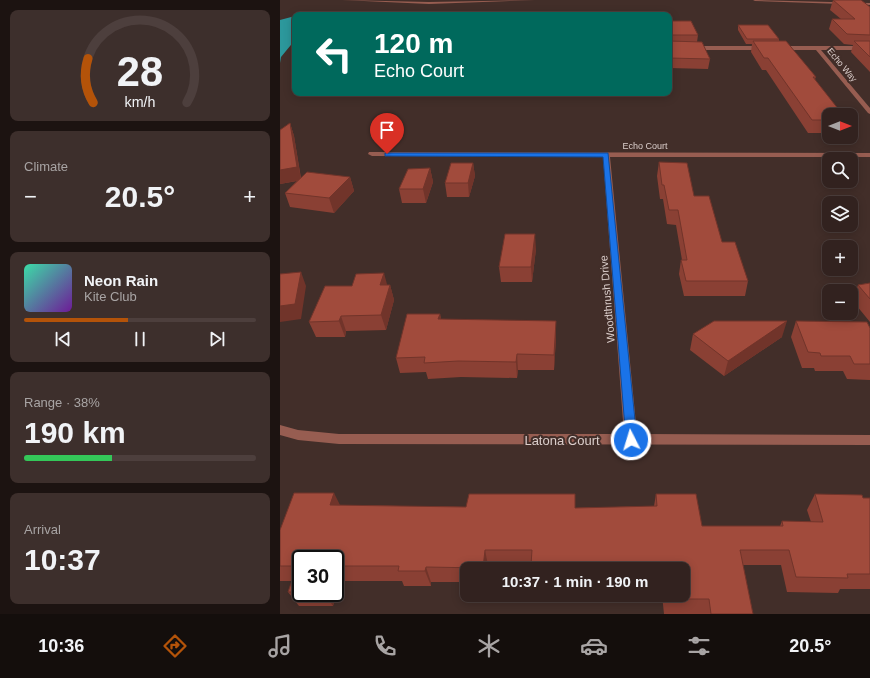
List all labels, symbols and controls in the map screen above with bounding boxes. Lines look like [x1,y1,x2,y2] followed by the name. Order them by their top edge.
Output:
[308,28,360,80] icon: left
[374,28,453,59] text: 120 m
[825,46,859,84] street label: Echo Way
[117,48,163,95] text: 28
[374,61,464,81] text: Echo Court
[125,94,156,110] text: km/h
[822,108,858,144] north arrow
[822,108,858,320] map controls
[370,113,404,154] pin
[376,119,398,141] icon: arrive
[622,141,668,151] street label: Echo Court
[822,152,858,188] button: search
[24,159,68,174] text: Climate
[105,180,175,213] text: 20.5°
[24,184,37,209] text: −
[243,184,256,209] text: +
[822,196,858,232] button: layers
[822,240,858,276] button: +
[597,255,617,343] street label: Woodthrush Drive
[84,272,158,289] text: Neon Rain
[822,284,858,320] button: −
[84,289,137,304] text: Kite Club
[52,328,74,350] icon: previous
[129,328,151,350] icon: pause
[206,328,228,350] icon: next
[24,395,100,410] text: Range · 38%
[24,416,126,449] text: 190 km
[610,419,652,461] position arrow
[524,433,600,448] street label: Latona Court
[24,522,61,537] text: Arrival
[24,543,101,576] text: 10:37
[292,550,344,602] speed limit sign: 30
[502,573,648,590] text: 10:37 · 1 min · 190 m
[161,632,189,660] icon: directions
[266,632,294,660] icon: music
[371,632,399,660] icon: phone
[475,632,503,660] icon: climate
[580,632,608,660] icon: car
[685,632,713,660] icon: filters
[38,636,84,656] text: 10:36
[789,636,832,656] text: 20.5°

